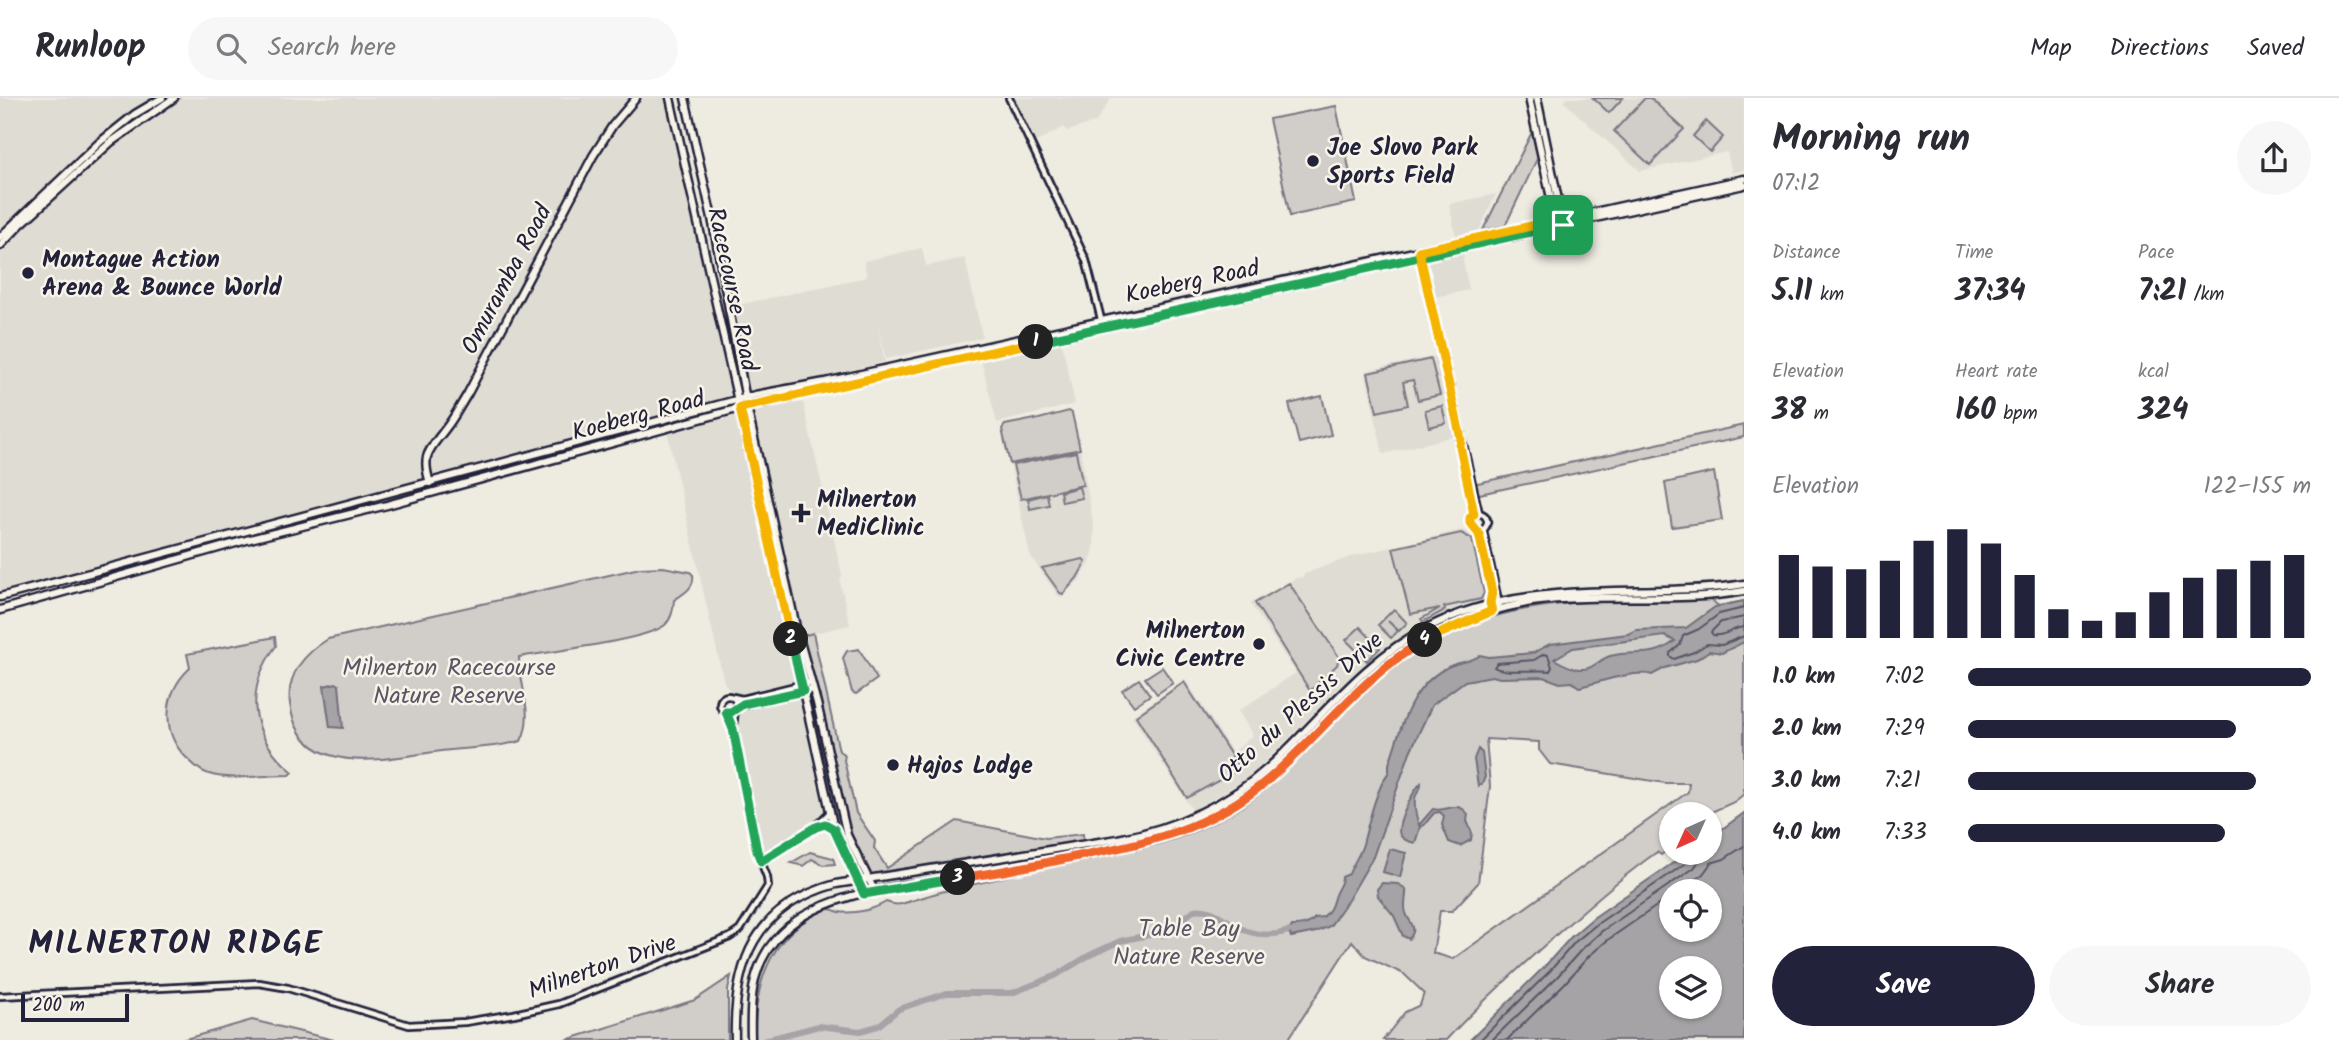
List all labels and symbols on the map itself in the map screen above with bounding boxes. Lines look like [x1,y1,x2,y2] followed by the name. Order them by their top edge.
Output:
[1327,129,1479,196] place label: Joe Slovo Park Sports Field
[1305,153,1321,169] marker: Joe Slovo Park Sports Field
[1533,195,1593,255] pin
[451,197,564,362] street label: Omuramba Road
[695,204,768,376] street label: Racecourse Road
[42,241,283,308] place label: Montague Action Arena & Bounce World
[1122,249,1264,316] street label: Koeberg Road
[20,265,36,281] marker: Montague Action Arena & Bounce World
[1018,324,1054,360] pin: 1
[567,380,710,453] street label: Koeberg Road
[817,481,925,548] place label: Milnerton MediClinic
[791,503,811,523] marker: Milnerton MediClinic
[1116,612,1245,679] place label: Milnerton Civic Centre
[774,622,808,656] pin: 2
[1209,622,1393,794] street label: Otto du Plessis Drive
[1408,622,1442,658] pin: 4
[1251,636,1267,652] marker: Milnerton Civic Centre
[342,649,556,716] park label: Milnerton Racecourse Nature Reserve
[907,747,1033,786] place label: Hajos Lodge
[885,757,901,773] marker: Hajos Lodge
[1659,802,1722,864] north arrow
[940,860,976,896] pin: 3
[1113,910,1265,977] park label: Table Bay Nature Reserve
[28,919,324,970] district label: MILNERTON RIDGE
[523,924,682,1011] street label: Milnerton Drive
[21,991,130,1023] scale bar

